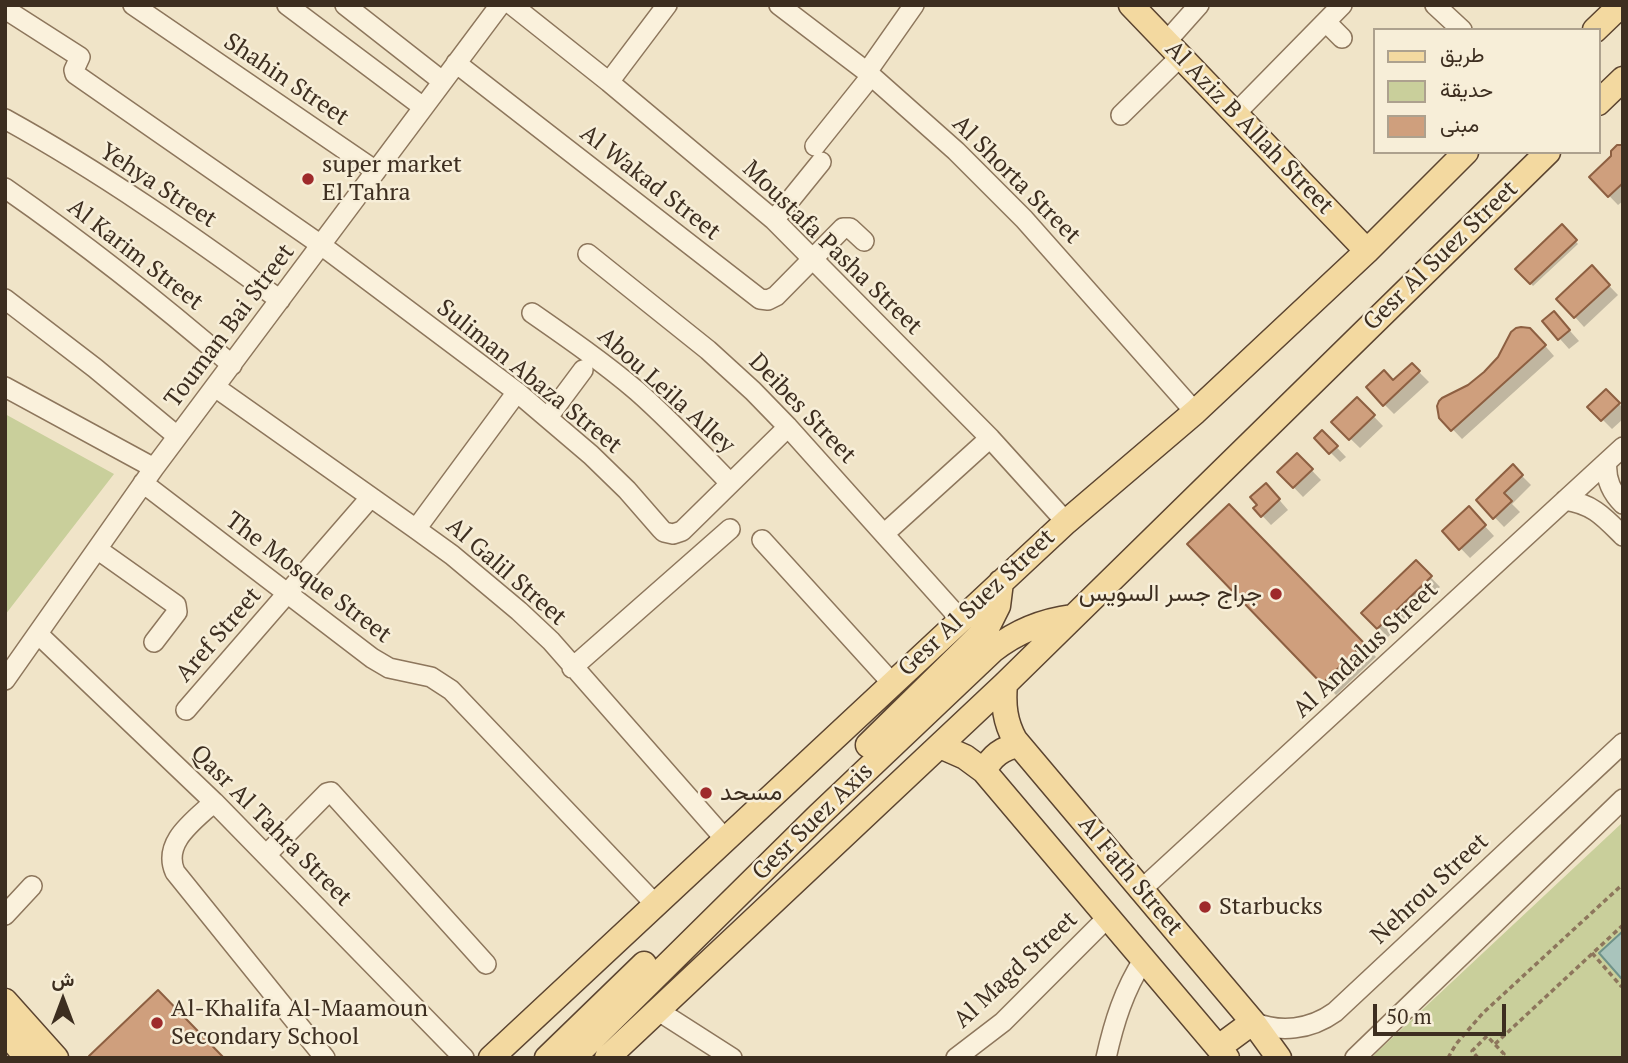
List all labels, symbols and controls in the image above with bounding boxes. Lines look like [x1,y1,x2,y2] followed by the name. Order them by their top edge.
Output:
[218,28,354,132] street label: Shahin Street
[1372,28,1600,154] legend
[1159,35,1339,221] street label: Al Aziz B Allah Street
[1440,40,1485,68] text: طريق
[1440,75,1493,103] text: حديقة
[946,110,1086,250] street label: Al Shorta Street
[1440,110,1479,138] text: مبنى
[574,119,726,247] street label: Al Wakad Street
[94,138,222,234] street label: Yehya Street
[322,151,462,207] place label: super market El Tahra
[736,155,928,341] street label: Moustafa Pasha Street
[300,171,316,187] marker: super market El Tahra
[1358,175,1524,337] street label: Gesr Al Suez Street
[61,193,209,317] street label: Al Karim Street
[159,239,301,413] street label: Touman Bai Street
[431,294,627,460] street label: Suliman Abaza Street
[591,322,741,460] street label: Abou Leila Alley
[742,348,862,470] street label: Deibes Street
[219,506,397,650] street label: The Mosque Street
[440,512,572,632] street label: Al Galil Street
[893,523,1061,683] street label: Gesr Al Suez Street
[1288,576,1444,724] street label: Al Andalus Street
[1079,580,1262,608] place label: جراج جسر السويس
[170,582,268,688] street label: Aref Street
[1268,586,1284,602] marker: جراج جسر السويس
[184,739,358,913] street label: Qasr Al Tahra Street
[747,757,879,887] street label: Gesr Suez Axis
[720,779,782,807] place label: مسحد
[698,785,714,801] marker: مسحد
[1072,810,1188,942] street label: Al Fath Street
[1365,827,1495,951] street label: Nehrou Street
[1219,893,1323,921] place label: Starbucks
[1197,899,1213,915] marker: Starbucks
[948,906,1084,1034] street label: Al Magd Street
[28,965,98,1035] north arrow
[52,966,74,991] text: ش
[1376,990,1509,1034] scale bar
[171,995,428,1051] place label: Al-Khalifa Al-Maamoun Secondary School
[1386,1002,1432,1030] text: 50 m
[149,1015,165,1031] marker: Al-Khalifa Al-Maamoun Secondary School

